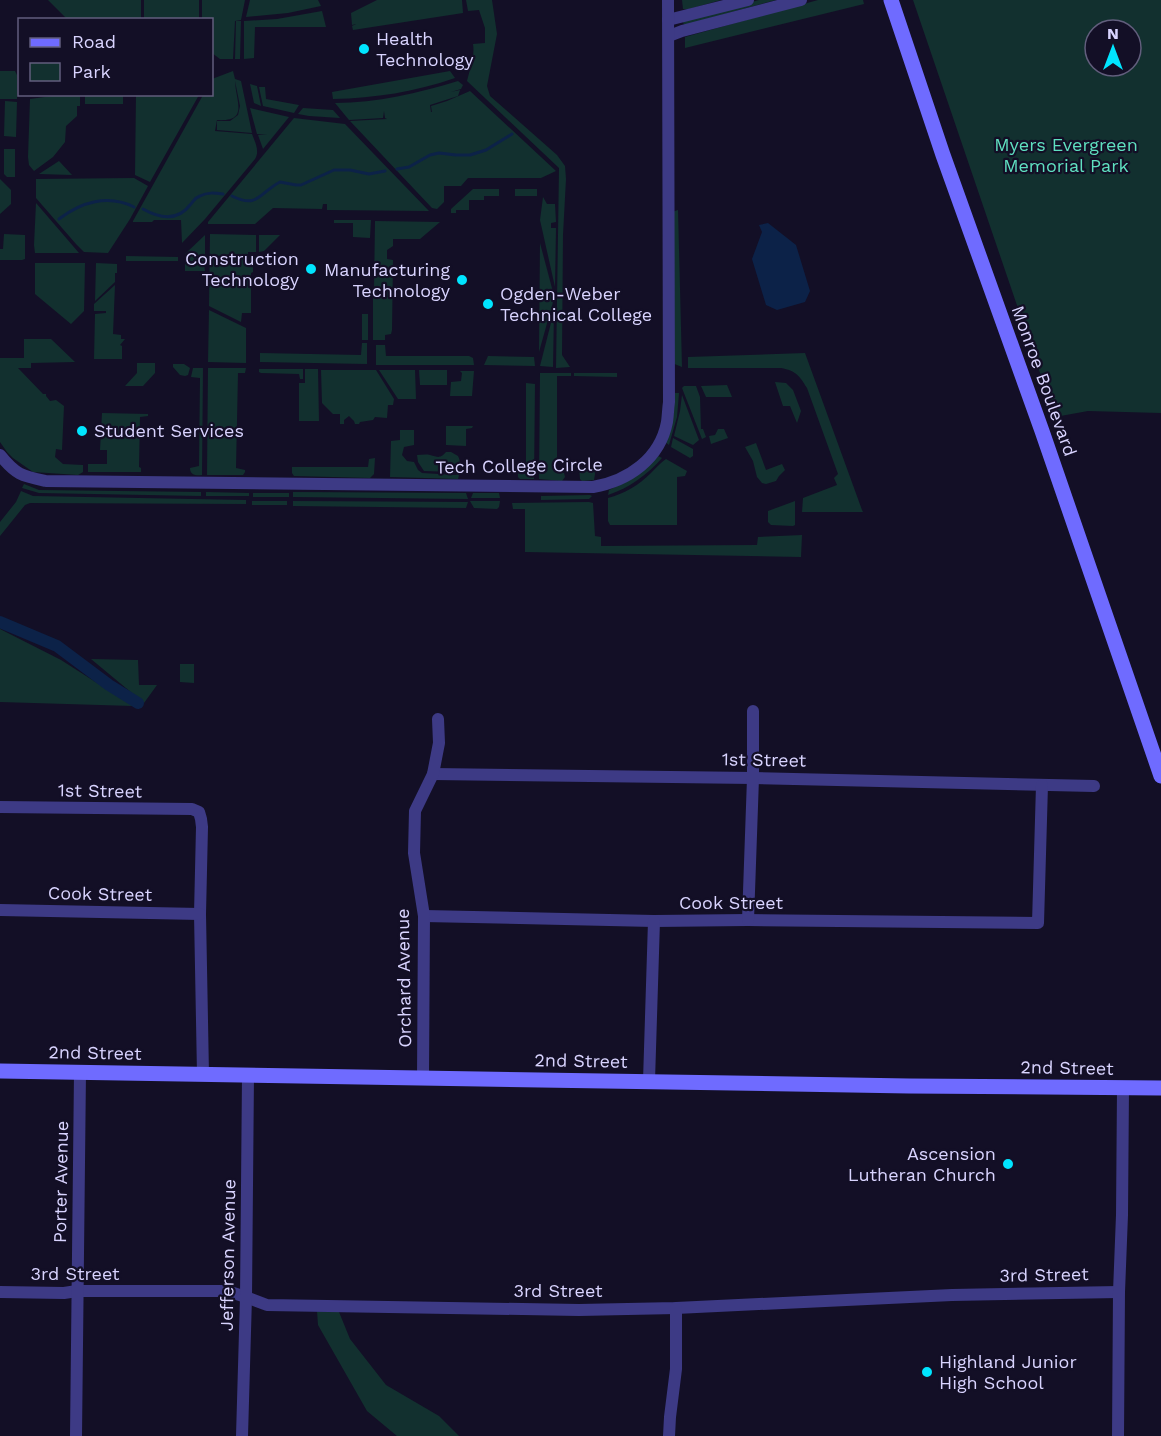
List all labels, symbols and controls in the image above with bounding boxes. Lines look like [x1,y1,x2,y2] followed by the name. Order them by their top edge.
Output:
[18,18,213,96] legend
[1083,18,1143,78] north arrow
[1107,24,1119,43] text: N
[376,28,474,70] place label: Health Technology
[72,31,116,52] text: Road
[357,42,371,56] marker: Health Technology
[72,61,111,82] text: Park
[994,134,1138,176] park label: Myers Evergreen Memorial Park
[185,248,300,290] place label: Construction Technology
[324,259,451,301] place label: Manufacturing Technology
[304,262,318,276] marker: Construction Technology
[455,273,469,287] marker: Manufacturing Technology
[500,283,652,325] place label: Ogden-Weber Technical College
[481,297,495,311] marker: Ogden-Weber Technical College
[1007,303,1081,459] street label: Monroe Boulevard
[94,420,244,441] place label: Student Services
[75,424,89,438] marker: Student Services
[435,454,603,477] street label: Tech College Circle
[722,748,807,771] street label: 1st Street
[58,779,143,802] street label: 1st Street
[48,882,153,905] street label: Cook Street
[679,892,783,913] street label: Cook Street
[392,908,415,1048] street label: Orchard Avenue
[48,1041,142,1064] street label: 2nd Street
[534,1049,628,1072] street label: 2nd Street
[1020,1056,1114,1079] street label: 2nd Street
[49,1121,72,1243] street label: Porter Avenue
[848,1143,996,1185] place label: Ascension Lutheran Church
[1001,1157,1015,1171] marker: Ascension Lutheran Church
[216,1179,239,1331] street label: Jefferson Avenue
[30,1263,120,1284] street label: 3rd Street
[999,1263,1089,1286] street label: 3rd Street
[513,1280,603,1301] street label: 3rd Street
[939,1351,1077,1393] place label: Highland Junior High School
[920,1365,934,1379] marker: Highland Junior High School

